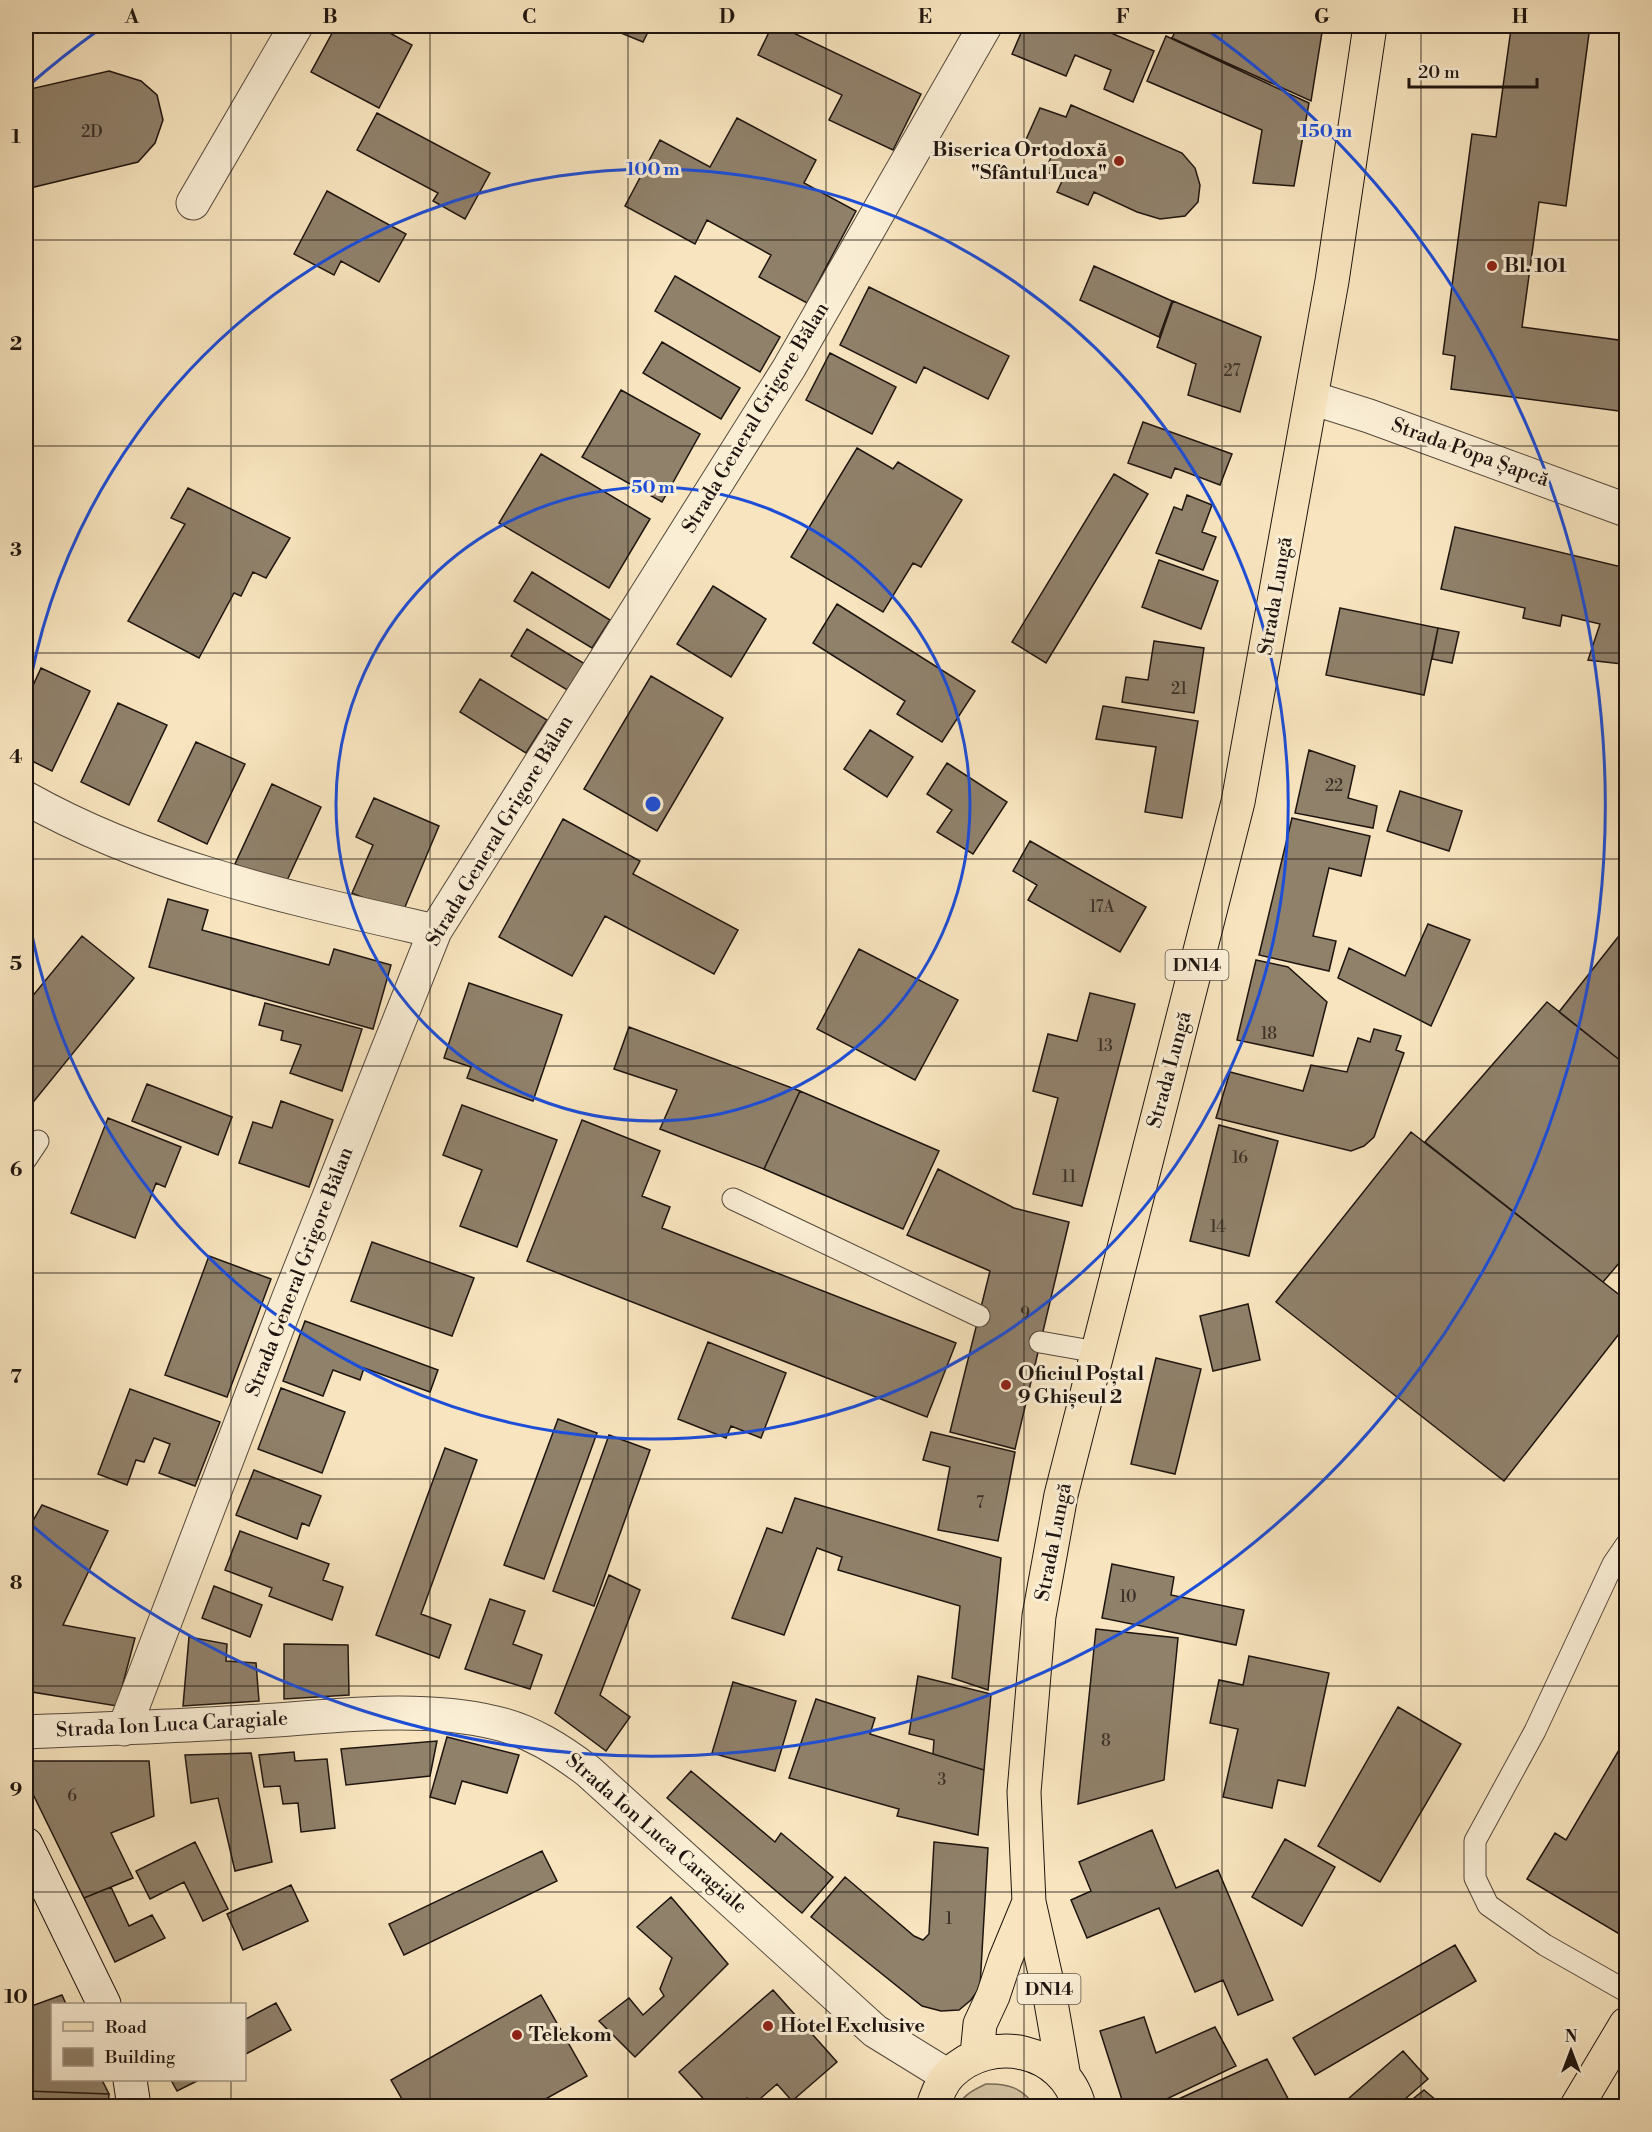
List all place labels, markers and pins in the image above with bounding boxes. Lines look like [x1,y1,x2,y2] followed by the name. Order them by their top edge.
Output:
[932,138,1107,186] place label: Biserica Ortodoxă "Sfântul Luca"
[1112,154,1126,168] marker: Biserica Ortodoxă "Sfântul Luca"
[1504,254,1567,279] place label: Bl. 101
[1485,259,1499,273] marker: Bl. 101
[643,794,663,814] centre of rings
[1018,1362,1144,1410] place label: Oficiul Poștal 9 Ghișeul 2
[999,1378,1013,1392] marker: Oficiul Poștal 9 Ghișeul 2
[780,2014,925,2039] place label: Hotel Exclusive
[761,2019,775,2033] marker: Hotel Exclusive
[529,2023,612,2048] place label: Telekom
[510,2028,524,2042] marker: Telekom

